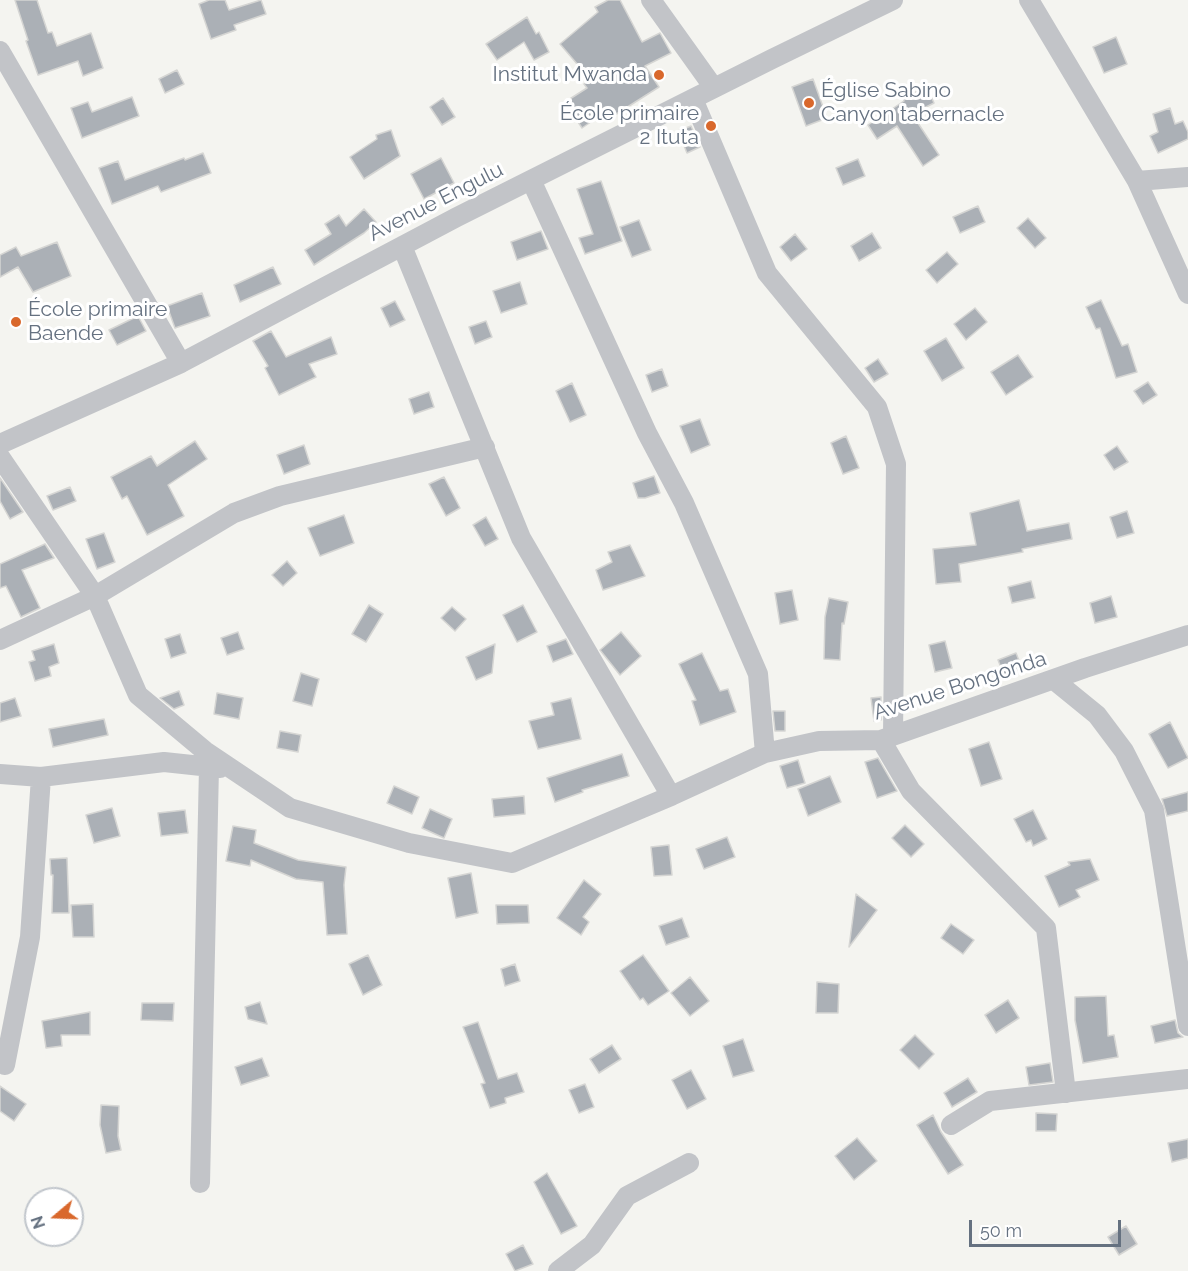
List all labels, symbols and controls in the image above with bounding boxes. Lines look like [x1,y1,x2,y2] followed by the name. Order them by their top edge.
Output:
[492,62,647,88] place label: Institut Mwanda
[652,68,666,82] marker: Institut Mwanda
[821,78,1004,128] place label: Église Sabino Canyon tabernacle
[802,96,816,110] marker: Église Sabino Canyon tabernacle
[560,101,699,151] place label: École primaire 2 Ituta
[704,119,718,133] marker: École primaire 2 Ituta
[365,157,507,247] street label: Avenue Engulu
[28,297,167,347] place label: École primaire Baende
[9,315,23,329] marker: École primaire Baende
[871,646,1049,726] street label: Avenue Bongonda
[24,1187,84,1247] north arrow
[972,1208,1124,1246] scale bar
[27,1214,49,1231] text: N
[980,1220,1022,1241] text: 50 m

